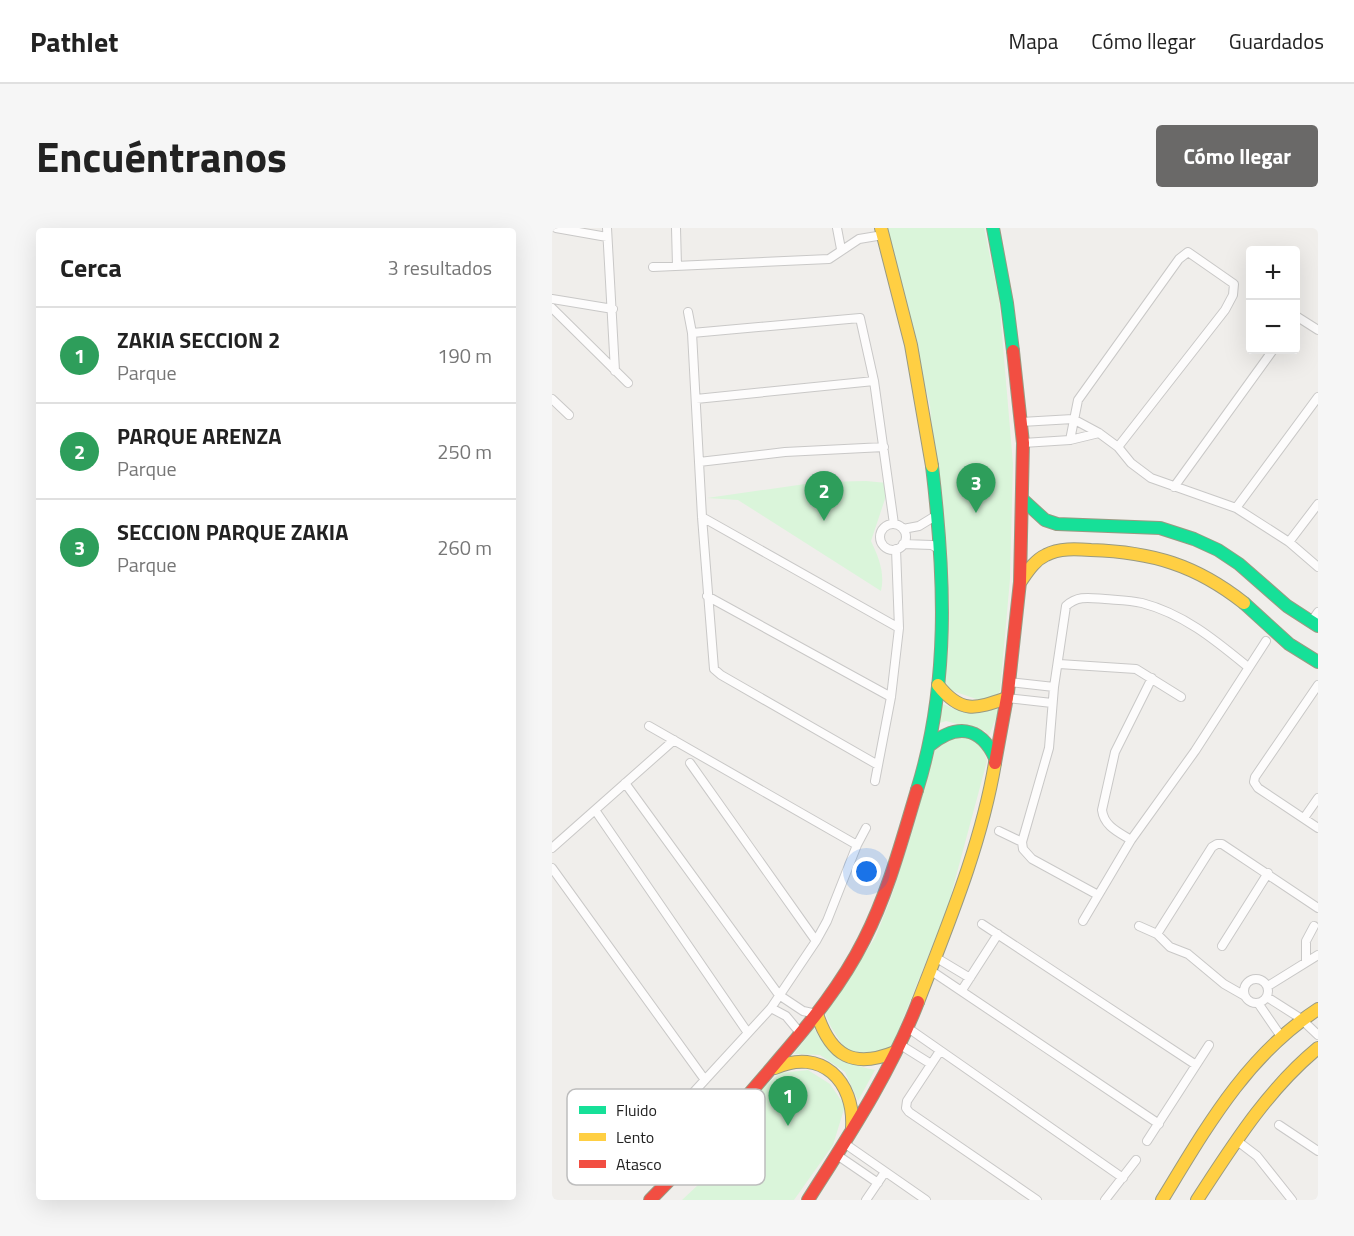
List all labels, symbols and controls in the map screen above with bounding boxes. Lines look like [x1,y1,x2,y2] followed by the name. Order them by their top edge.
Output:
[30,20,118,63] text: Pathlet
[1009,25,1058,57] text: Mapa
[1091,25,1196,57] text: Cómo llegar
[1229,25,1324,57] text: Guardados
[36,124,287,188] text: Encuéntranos
[1156,125,1318,187] button: Cómo llegar
[1246,246,1300,354] map controls
[1246,246,1300,300] button: +
[60,248,122,287] text: Cerca
[388,252,492,283] text: 3 resultados
[1246,300,1300,354] button: −
[117,323,280,357] text: ZAKIA SECCION 2
[74,340,85,371] text: 1
[437,340,492,371] text: 190 m
[117,357,177,388] text: Parque
[117,419,281,453] text: PARQUE ARENZA
[74,436,85,467] text: 2
[437,436,492,467] text: 250 m
[117,453,177,484] text: Parque
[956,464,996,513] pin: 3
[804,472,844,521] pin: 2
[117,515,348,549] text: SECCION PARQUE ZAKIA
[74,532,85,563] text: 3
[437,532,492,563] text: 260 m
[117,549,177,580] text: Parque
[852,857,881,886] your location
[768,1076,808,1126] pin: 1
[567,1089,765,1185] legend
[616,1098,657,1122] text: Fluido
[616,1125,654,1149] text: Lento
[616,1152,662,1176] text: Atasco

